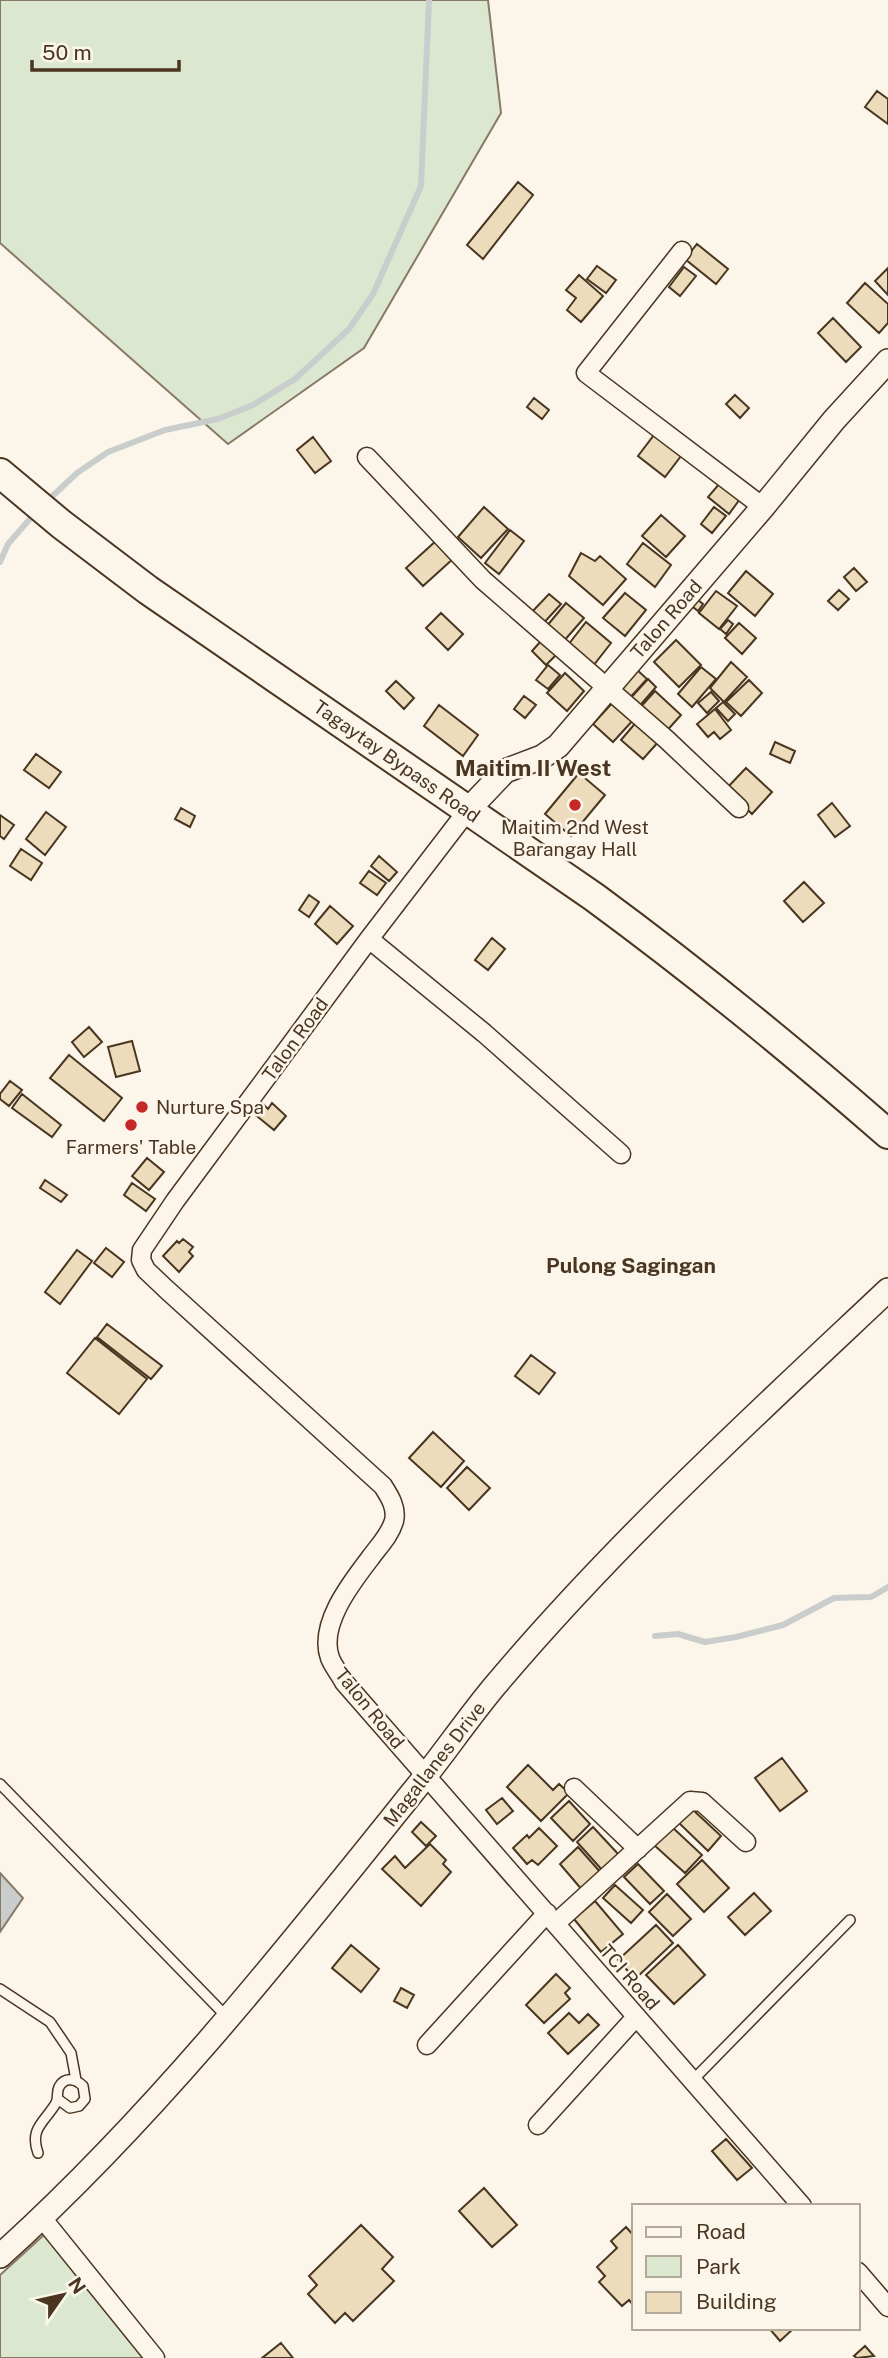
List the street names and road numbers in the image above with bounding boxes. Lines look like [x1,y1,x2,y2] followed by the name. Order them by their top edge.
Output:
[626,575,706,663] street label: Talon Road
[310,695,484,827] street label: Tagaytay Bypass Road
[258,993,332,1085] street label: Talon Road
[331,1663,409,1753] street label: Talon Road
[378,1697,490,1831] street label: Magallanes Drive
[596,1940,664,2014] street label: TCI Road

